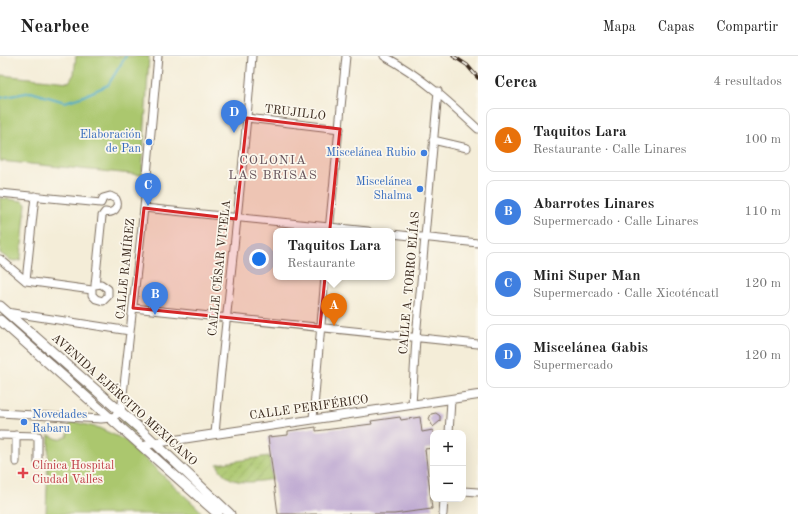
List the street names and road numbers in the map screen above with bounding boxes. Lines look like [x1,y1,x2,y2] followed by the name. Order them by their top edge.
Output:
[264,103,326,123] street label: TRUJILLO
[204,199,233,337] street label: CALLE CÉSAR VITELA
[395,211,422,355] street label: CALLE A. TORRO ELÍAS
[112,217,137,320] street label: CALLE RAMÍREZ
[49,329,201,468] street label: AVENIDA EJÉRCITO MEXICANO
[248,391,369,422] street label: CALLE PERIFÉRICO

